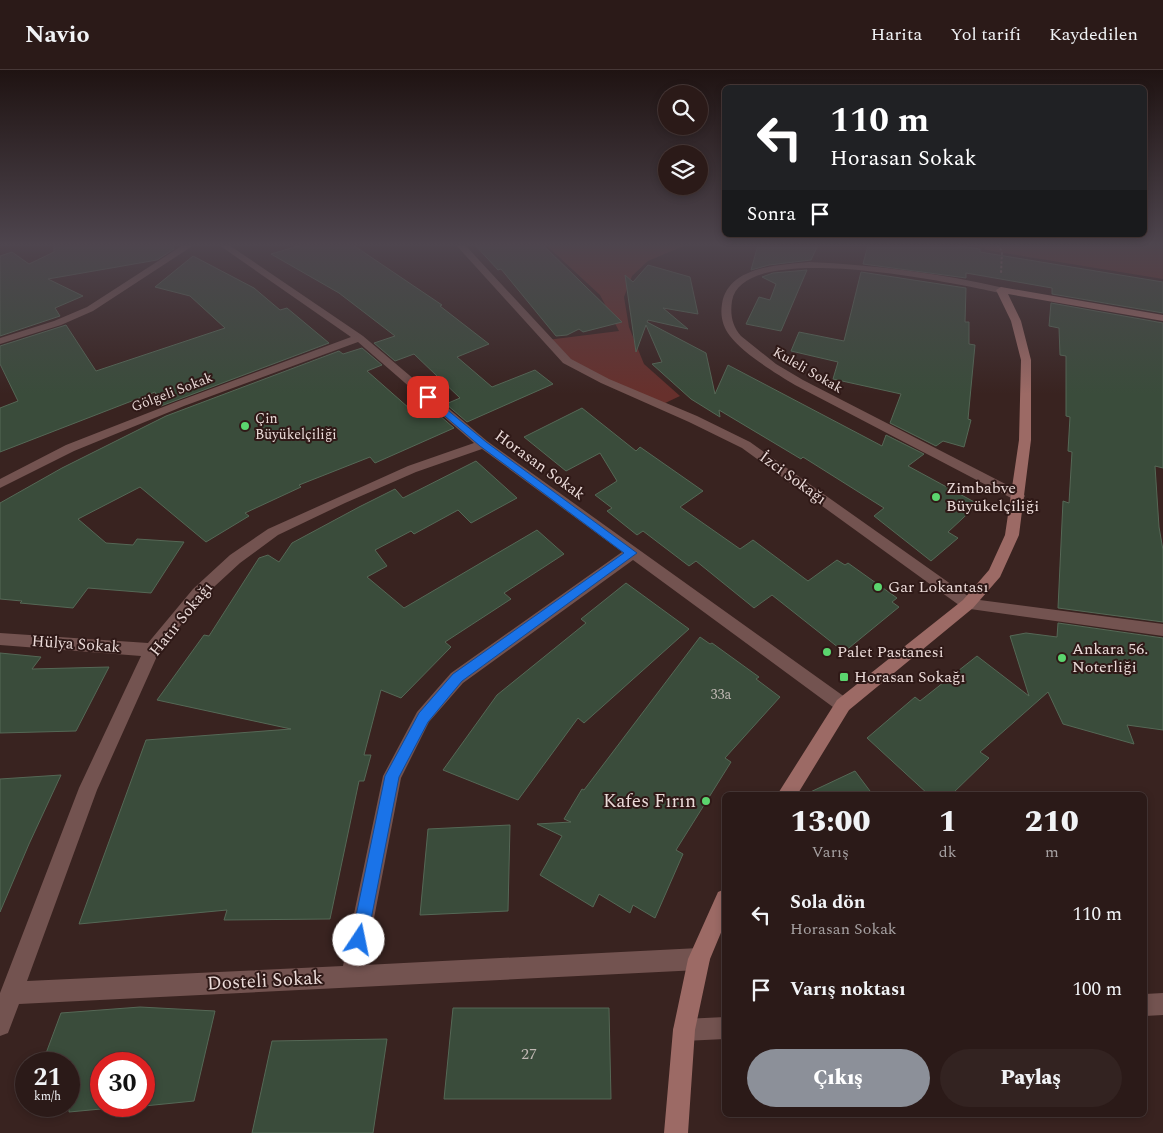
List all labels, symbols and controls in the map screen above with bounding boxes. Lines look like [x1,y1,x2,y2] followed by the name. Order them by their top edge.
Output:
[25,17,90,53] text: Navio
[871,21,922,48] text: Harita
[950,21,1021,48] text: Yol tarifi
[1049,21,1138,48] text: Kaydedilen
[658,85,708,195] map controls
[658,85,708,135] button: search
[830,94,929,147] text: 110 m
[747,105,812,170] icon: left
[830,142,977,175] text: Horasan Sokak
[658,145,708,195] button: layers
[747,200,796,229] text: Sonra
[806,200,834,228] icon: arrive
[769,341,847,399] street label: Kuleli Sokak
[128,367,216,417] street label: Gölgeli Sokak
[407,376,449,418] pin
[414,383,442,411] icon: arrive
[255,408,337,445] place label: Çin Büyükelçiliği
[239,420,251,432] marker: Çin Büyükelçiliği
[490,424,590,506] street label: Horasan Sokak
[754,445,832,511] street label: İzci Sokağı
[946,476,1039,518] place label: Zimbabve Büyükelçiliği
[930,491,942,503] marker: Zimbabve Büyükelçiliği
[888,575,988,599] place label: Gar Lokantası
[144,577,218,661] street label: Hatır Sokağı
[872,581,884,593] marker: Gar Lokantası
[31,629,121,659] street label: Hülya Sokak
[1072,637,1148,679] place label: Ankara 56. Noterliği
[837,640,944,664] place label: Palet Pastanesi
[821,646,833,658] marker: Palet Pastanesi
[1056,652,1068,664] marker: Ankara 56. Noterliği
[854,665,966,689] place label: Horasan Sokağı
[838,671,850,683] marker: Horasan Sokağı
[711,684,732,705] house number: 33a
[603,787,696,816] place label: Kafes Fırın
[700,795,712,807] marker: Kafes Fırın
[790,799,871,845] text: 13:00
[939,799,957,845] text: 1
[1025,799,1079,845] text: 210
[812,840,849,864] text: Varış
[939,840,957,864] text: dk
[1045,840,1059,864] text: m
[790,888,865,917] text: Sola dön
[1072,900,1122,929] text: 110 m
[747,901,775,929] icon: left
[332,913,384,965] position arrow
[790,917,897,941] text: Horasan Sokak
[206,963,324,999] street label: Dosteli Sokak
[790,975,906,1004] text: Varış noktası
[1072,975,1122,1004] text: 100 m
[747,976,775,1004] icon: arrive
[521,1042,537,1066] house number: 27
[747,1049,930,1107] button: Çıkış
[940,1049,1122,1107] button: Paylaş
[90,1052,155,1117] speed limit sign: 30
[33,1059,62,1097] text: 21
[34,1087,61,1106] text: km/h

